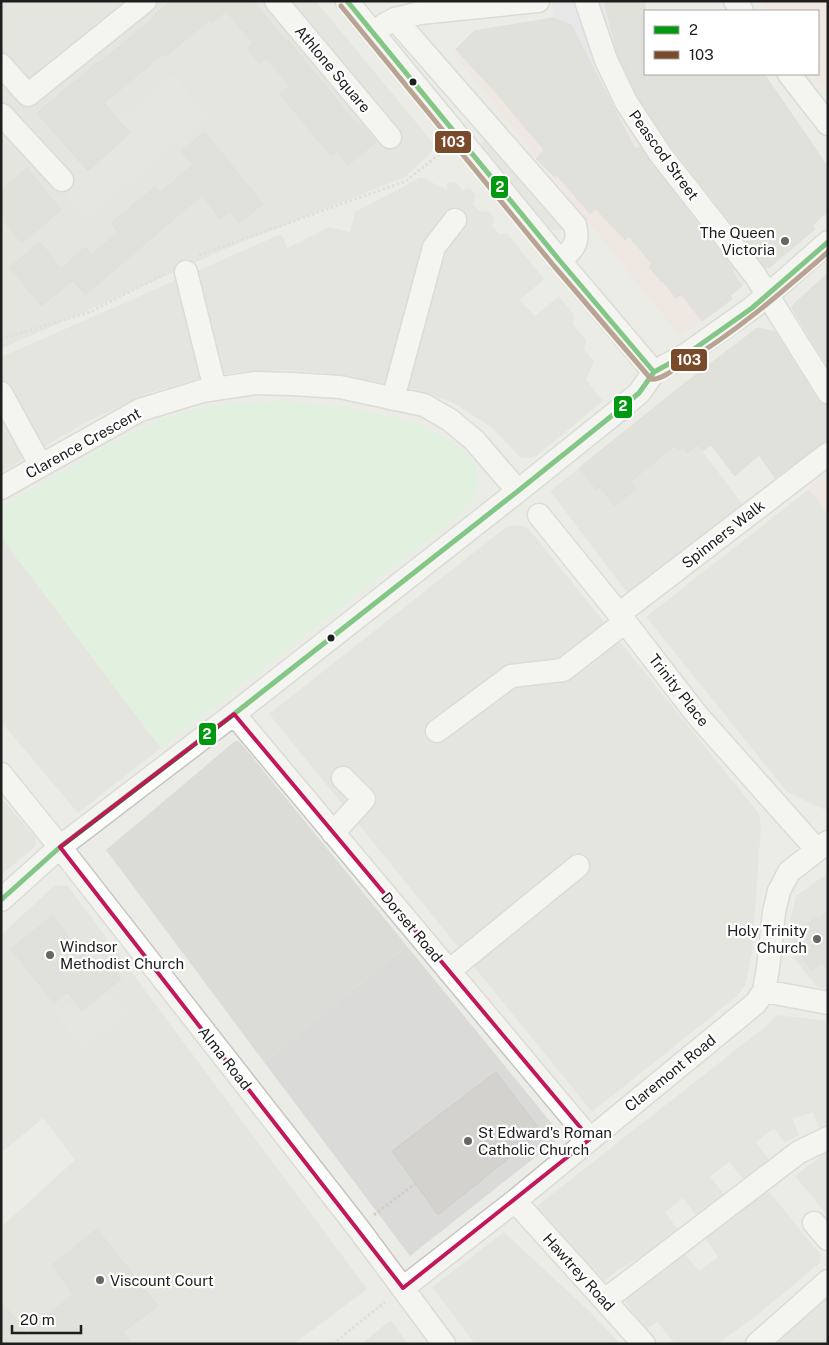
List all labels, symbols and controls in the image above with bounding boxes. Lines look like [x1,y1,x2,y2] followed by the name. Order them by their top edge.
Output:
[644,10,819,75] legend
[689,21,698,38] text: 2
[292,22,374,116] street label: Athlone Square
[689,46,714,63] text: 103
[408,77,418,87] unlabelled marker
[626,107,702,203] street label: Peascod Street
[434,130,472,154] line badge: 103
[441,134,465,150] text: 103
[490,175,509,199] line badge: 2
[496,179,505,195] text: 2
[700,224,775,258] place label: The Queen Victoria
[779,235,791,247] marker: The Queen Victoria
[670,348,708,372] line badge: 103
[677,352,701,368] text: 103
[613,395,633,419] line badge: 2
[619,398,628,414] text: 2
[22,404,144,482] street label: Clarence Crescent
[678,496,768,572] street label: Spinners Walk
[326,633,336,643] unlabelled marker
[646,651,712,729] street label: Trinity Place
[198,722,217,746] line badge: 2
[203,726,212,742] text: 2
[378,889,446,965] street label: Dorset Road
[727,922,807,956] place label: Holy Trinity Church
[811,933,823,945] marker: Holy Trinity Church
[60,938,184,972] place label: Windsor Methodist Church
[44,949,56,961] marker: Windsor Methodist Church
[195,1023,255,1093] street label: Alma Road
[621,1031,719,1115] street label: Claremont Road
[478,1124,612,1158] place label: St Edward's Roman Catholic Church
[462,1135,474,1147] marker: St Edward's Roman Catholic Church
[540,1230,618,1314] street label: Hawtrey Road
[110,1272,214,1289] place label: Viscount Court
[94,1274,106,1286] marker: Viscount Court
[12,1302,81,1334] scale bar
[20,1311,55,1328] text: 20 m

